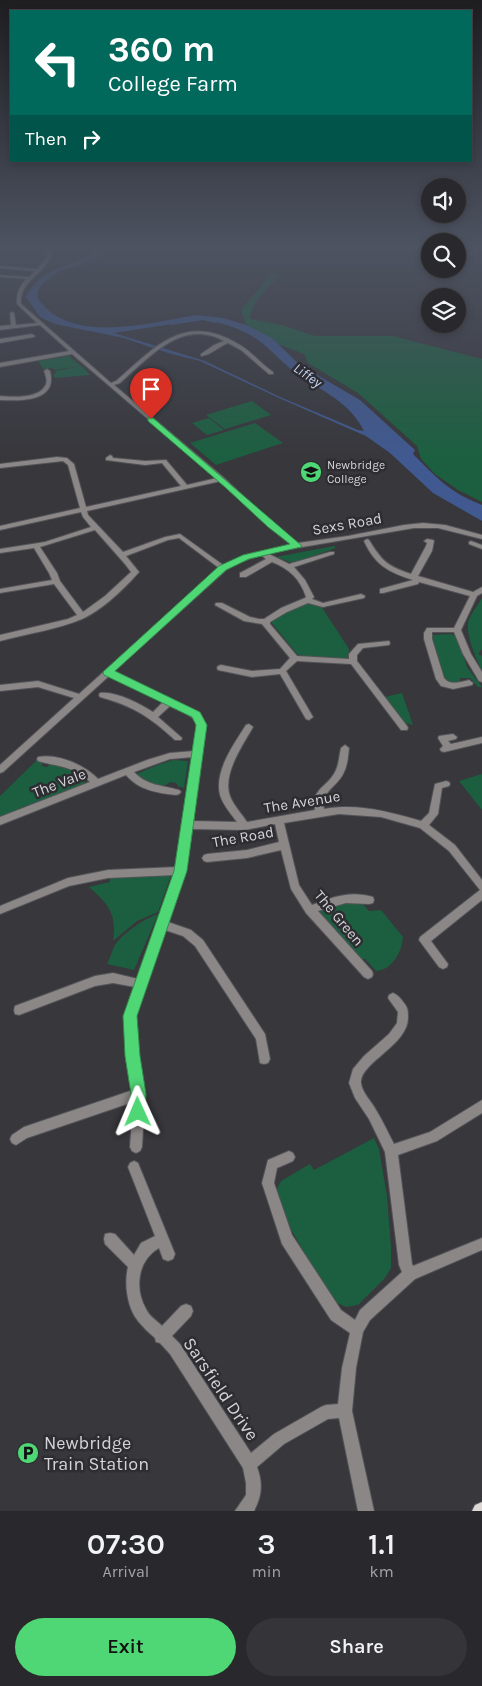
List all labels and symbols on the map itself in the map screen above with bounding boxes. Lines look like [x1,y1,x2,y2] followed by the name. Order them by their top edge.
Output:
[290,360,326,392] water label: Liffey
[130,368,172,419] pin
[327,458,385,486] place label: Newbridge College
[299,460,323,484] school or university icon: Newbridge College
[311,509,383,539] street label: Sexs Road
[30,765,88,801] street label: The Vale
[262,787,342,817] street label: The Avenue
[211,823,275,851] street label: The Road
[310,886,368,950] street label: The Green
[111,1085,163,1137] position arrow
[178,1333,264,1445] street label: Sarsfield Drive
[44,1432,149,1475] place label: Newbridge Train Station
[16,1441,40,1465] parking icon: Newbridge Train Station

